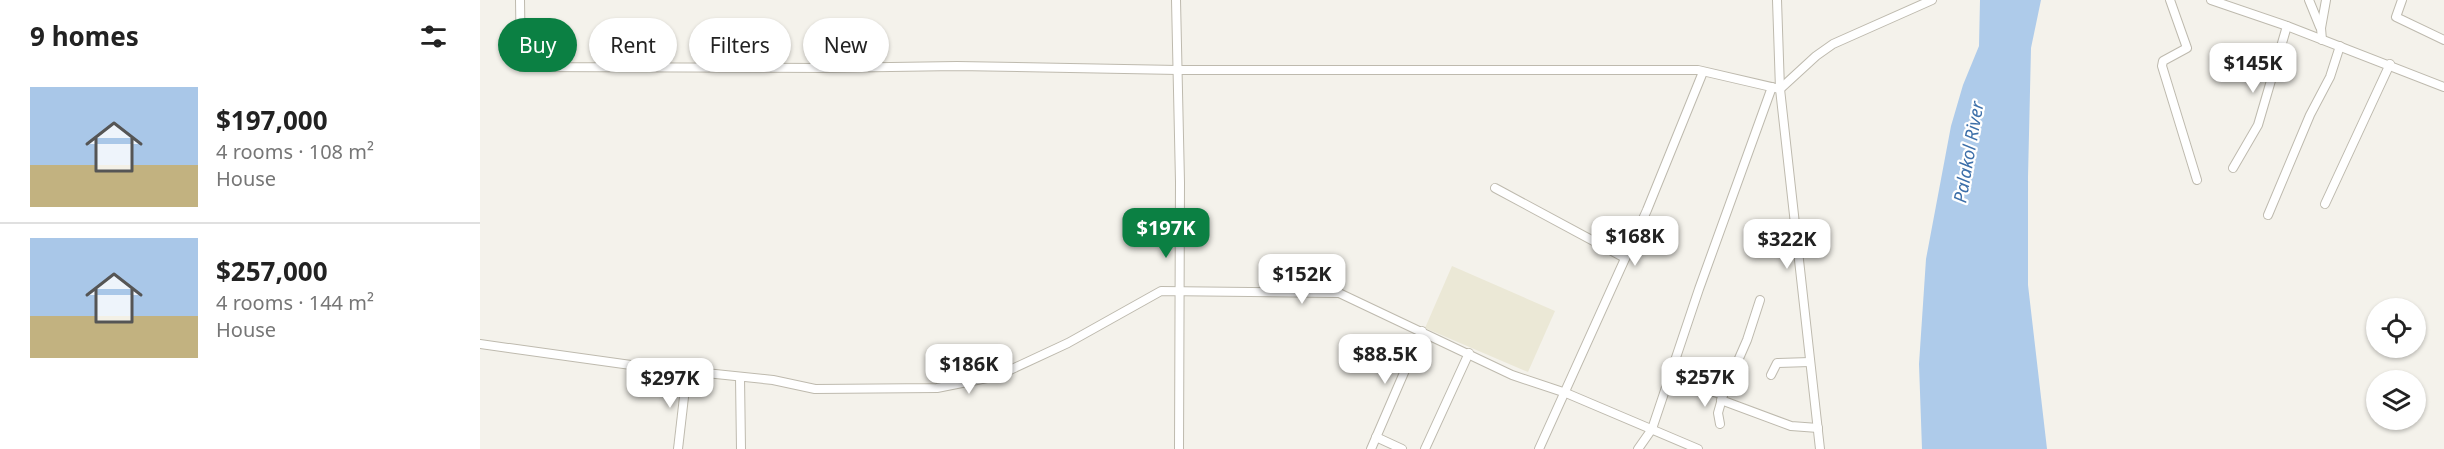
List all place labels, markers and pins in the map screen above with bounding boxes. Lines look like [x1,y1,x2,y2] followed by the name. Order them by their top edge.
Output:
[2211,43,2295,94] pin: $145K
[1124,208,1208,259] pin: $197K
[1593,216,1677,267] pin: $168K
[1745,219,1829,270] pin: $322K
[1260,254,1344,305] pin: $152K
[1336,334,1434,385] pin: $88.5K
[927,344,1011,395] pin: $186K
[1663,357,1747,408] pin: $257K
[628,358,712,409] pin: $297K

